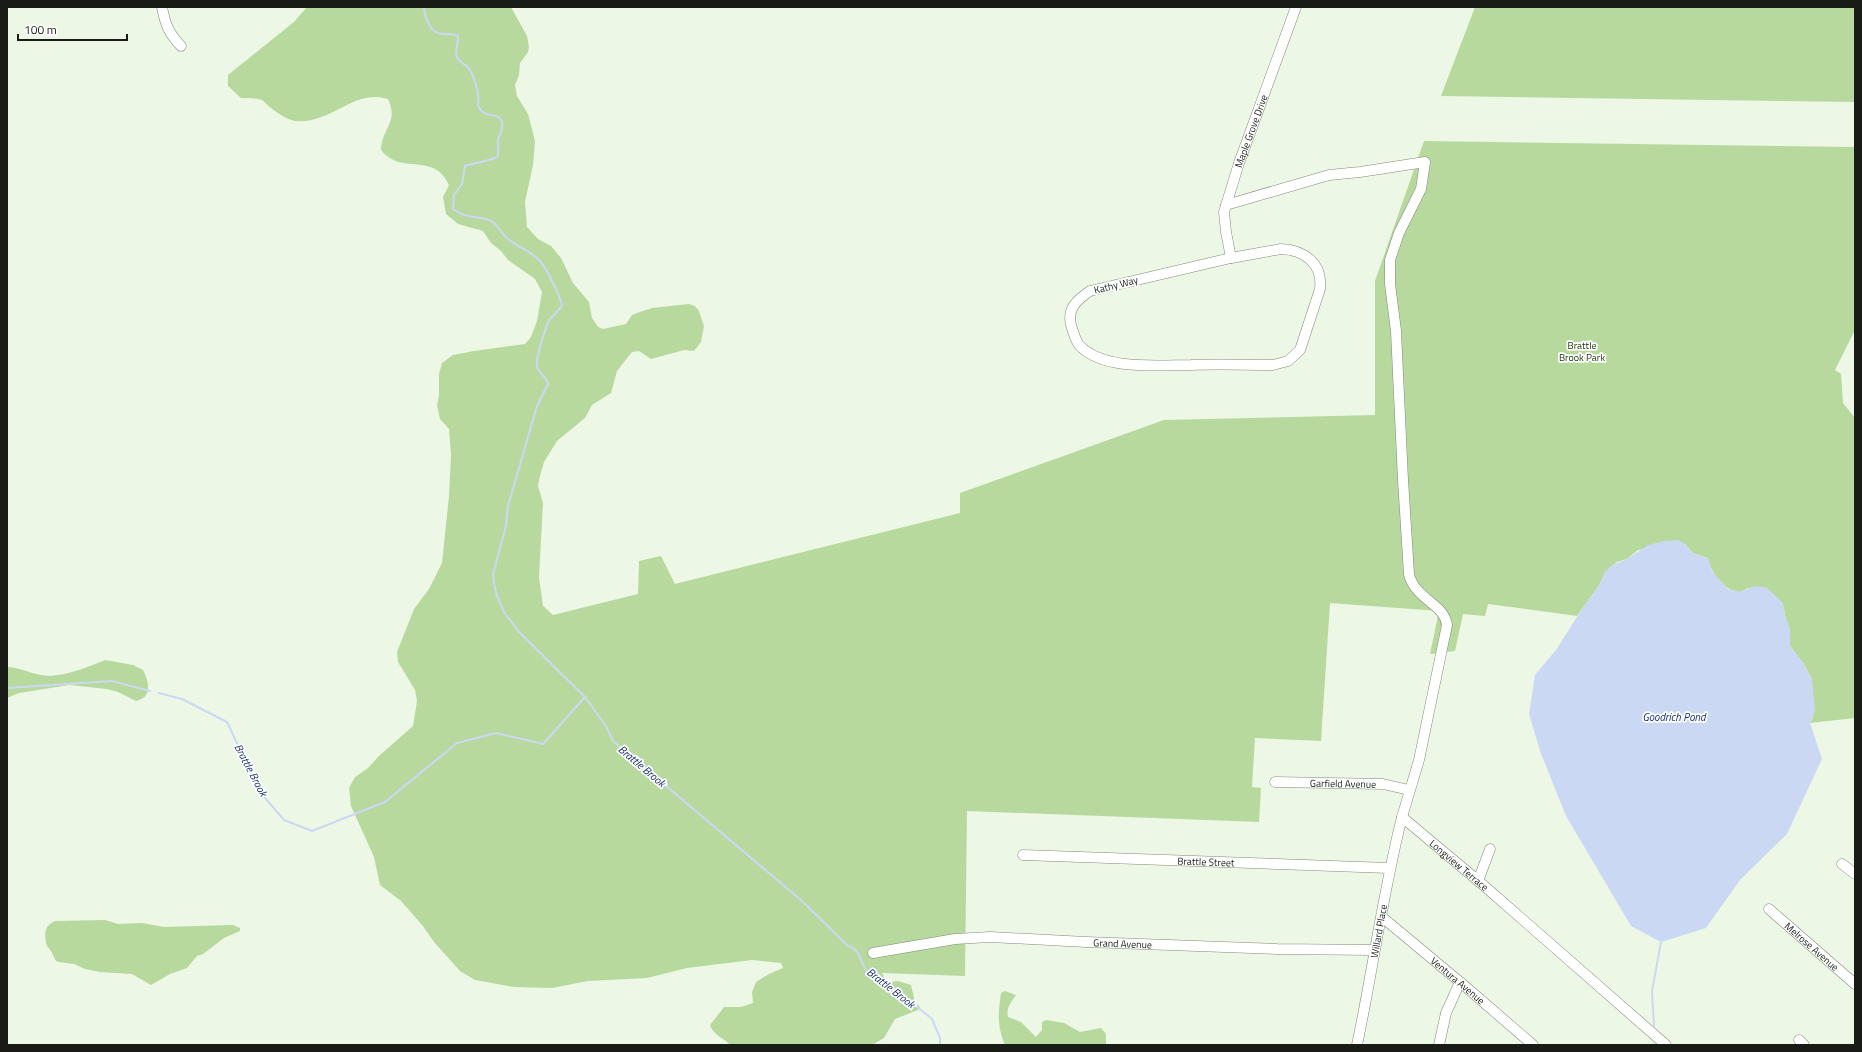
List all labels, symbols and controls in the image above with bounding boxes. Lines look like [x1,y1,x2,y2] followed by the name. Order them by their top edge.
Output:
[18,16,127,42] scale bar
[24,20,57,39] text: 100 m
[1231,92,1271,169] street label: Maple Grove Drive
[1092,272,1140,298] street label: Kathy Way
[1559,338,1605,365] park label: Brattle Brook Park
[1642,709,1707,725] water label: Goodrich Pond
[230,741,272,800] water label: Brattle Brook
[615,741,670,791] water label: Brattle Brook
[1310,775,1376,791] street label: Garfield Avenue
[1426,836,1492,894] street label: Longview Terrace
[1177,853,1235,870] street label: Brattle Street
[1366,903,1391,959] street label: Willard Place
[1782,919,1842,974] street label: Melrose Avenue
[1093,935,1152,952] street label: Grand Avenue
[1428,953,1488,1008] street label: Ventura Avenue
[863,964,919,1013] water label: Brattle Brook

